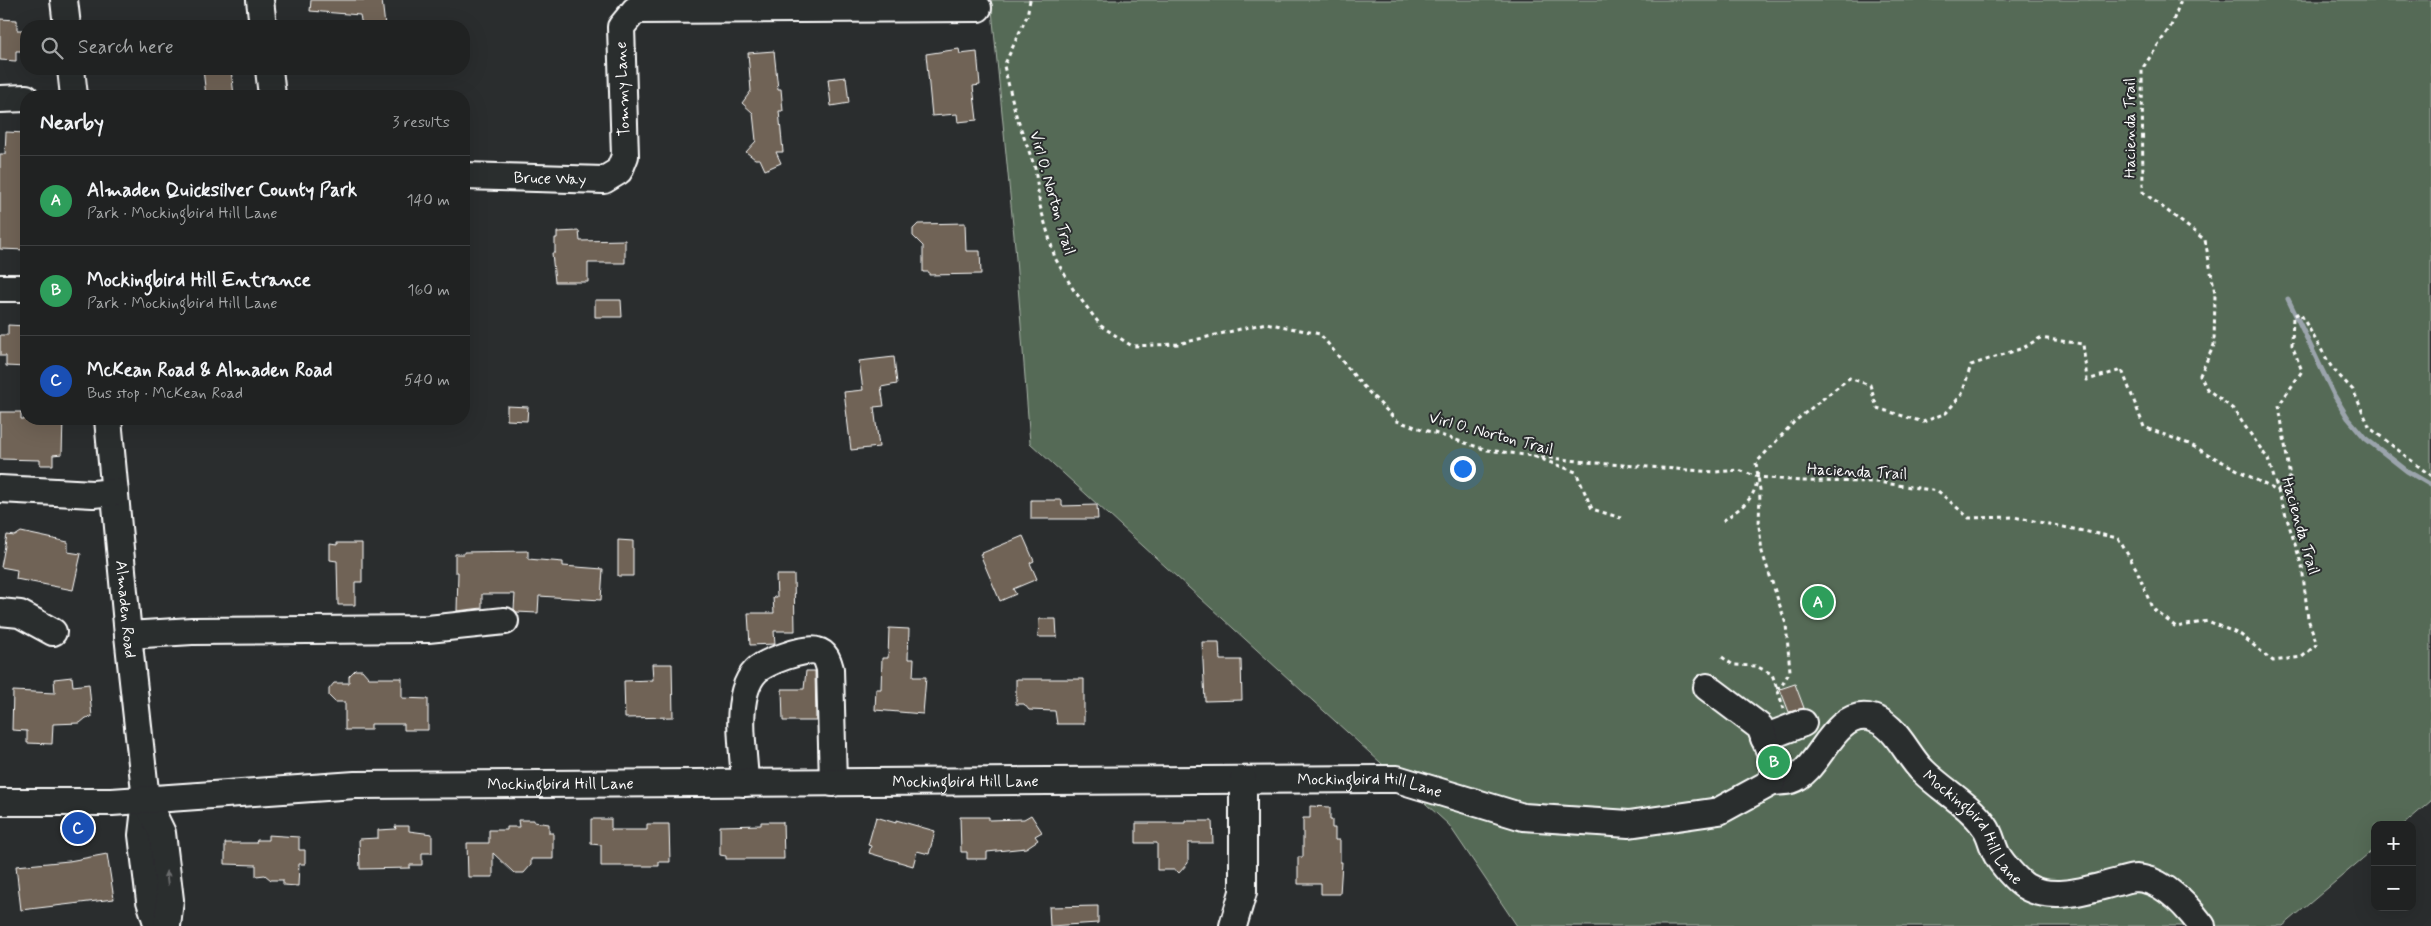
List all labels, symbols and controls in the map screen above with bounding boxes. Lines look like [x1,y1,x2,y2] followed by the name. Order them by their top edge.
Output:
[20,20,470,75] search box
[38,34,66,62] icon: search
[78,35,174,60] text: Search here
[611,41,635,137] street label: Tommy Lane
[2120,78,2141,178] street label: Hacienda Trail
[40,109,104,137] text: Nearby
[392,112,450,133] text: 3 results
[1024,129,1080,257] street label: Virl O. Norton Trail
[513,167,587,190] street label: Bruce Way
[87,178,357,203] text: Almaden Quicksilver County Park
[51,190,61,211] text: A
[406,190,450,211] text: 140 m
[87,203,278,224] text: Park · Mockingbird Hill Lane
[87,268,311,293] text: Mockingbird Hill Entrance
[51,280,61,301] text: B
[407,280,450,301] text: 160 m
[87,293,278,314] text: Park · Mockingbird Hill Lane
[87,358,332,383] text: McKean Road & Almaden Road
[50,370,62,391] text: C
[404,370,450,391] text: 540 m
[87,383,243,404] text: Bus stop · McKean Road
[1426,407,1556,461] street label: Virl O. Norton Trail
[1450,456,1476,482] your location
[1806,459,1908,485] street label: Hacienda Trail
[2276,475,2324,577] street label: Hacienda Trail
[111,559,141,659] street label: Almaden Road
[1802,583,1834,621] pin: A
[1758,743,1790,781] pin: B
[1918,765,2027,889] street label: Mockingbird Hill Lane
[1297,768,1445,803] street label: Mockingbird Hill Lane
[892,771,1039,793] street label: Mockingbird Hill Lane
[487,773,634,795] street label: Mockingbird Hill Lane
[62,809,94,847] pin: C
[2371,821,2416,911] map controls
[2371,821,2416,866] button: +
[2371,866,2416,911] button: −
[163,869,171,885] one-way arrow

